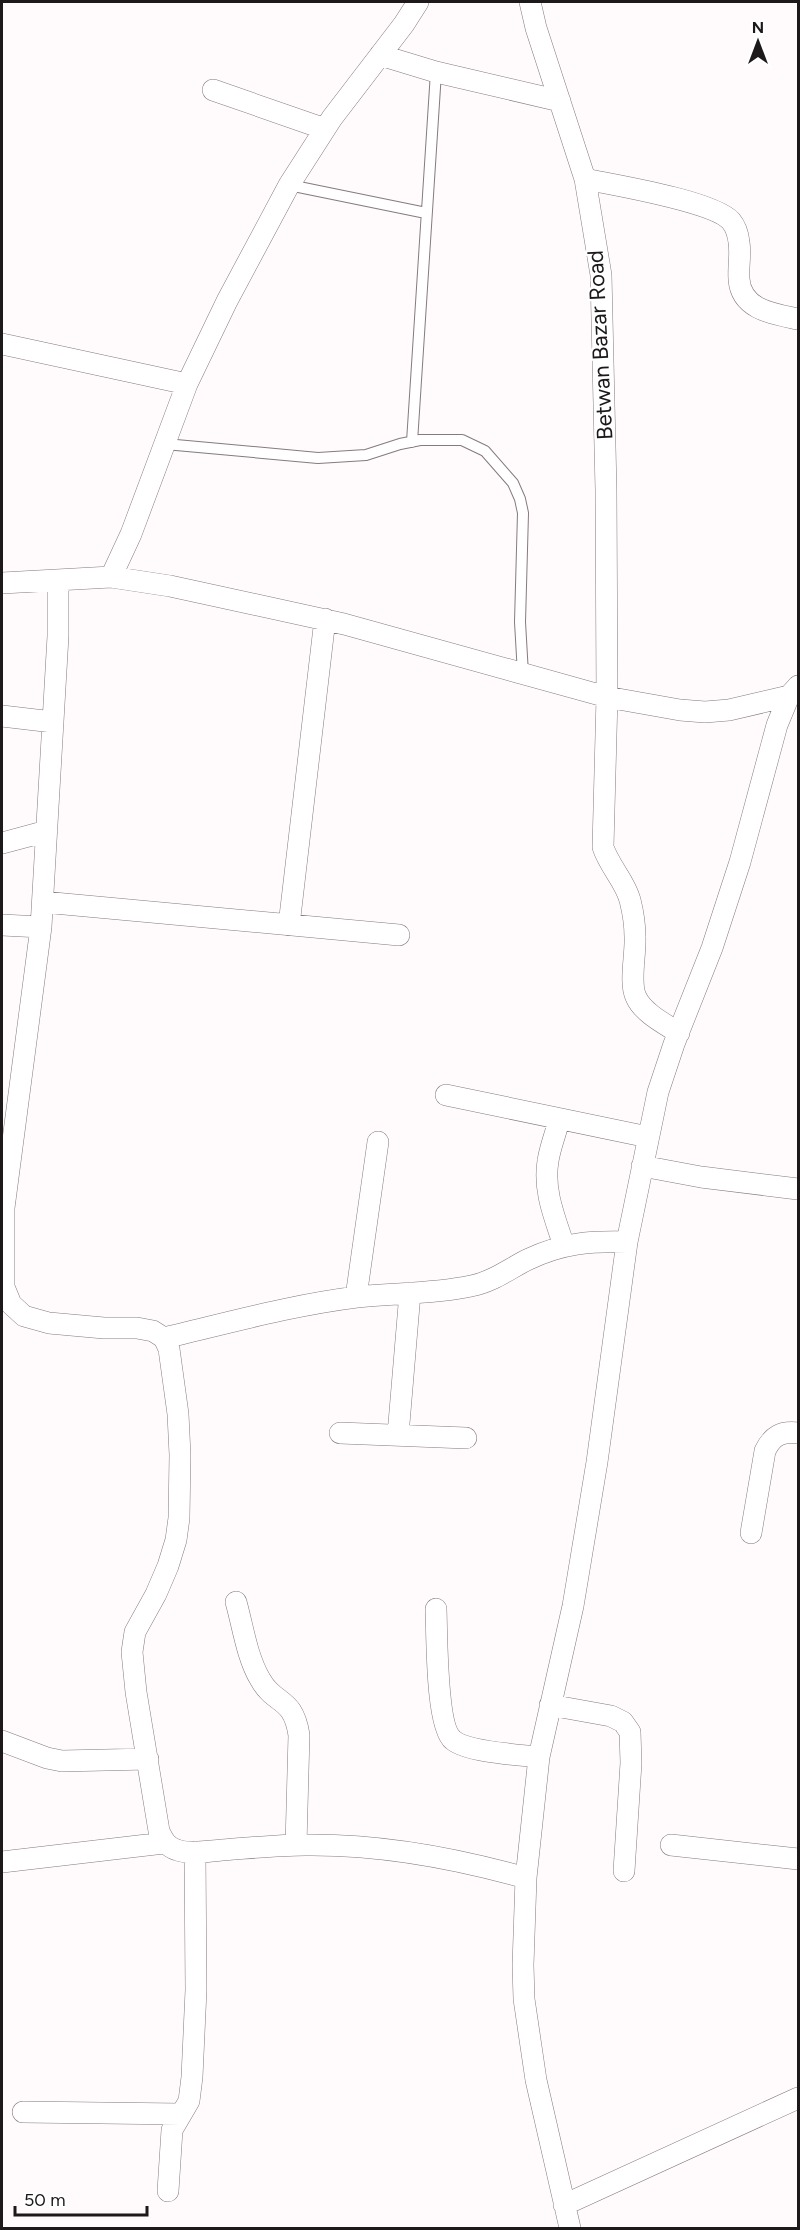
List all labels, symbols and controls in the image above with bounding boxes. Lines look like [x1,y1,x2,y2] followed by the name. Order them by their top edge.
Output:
[728,12,788,72] north arrow
[752,18,764,37] text: N
[582,249,618,441] street label: Betwan Bazar Road
[15,2179,147,2217] scale bar
[24,2189,66,2211] text: 50 m

